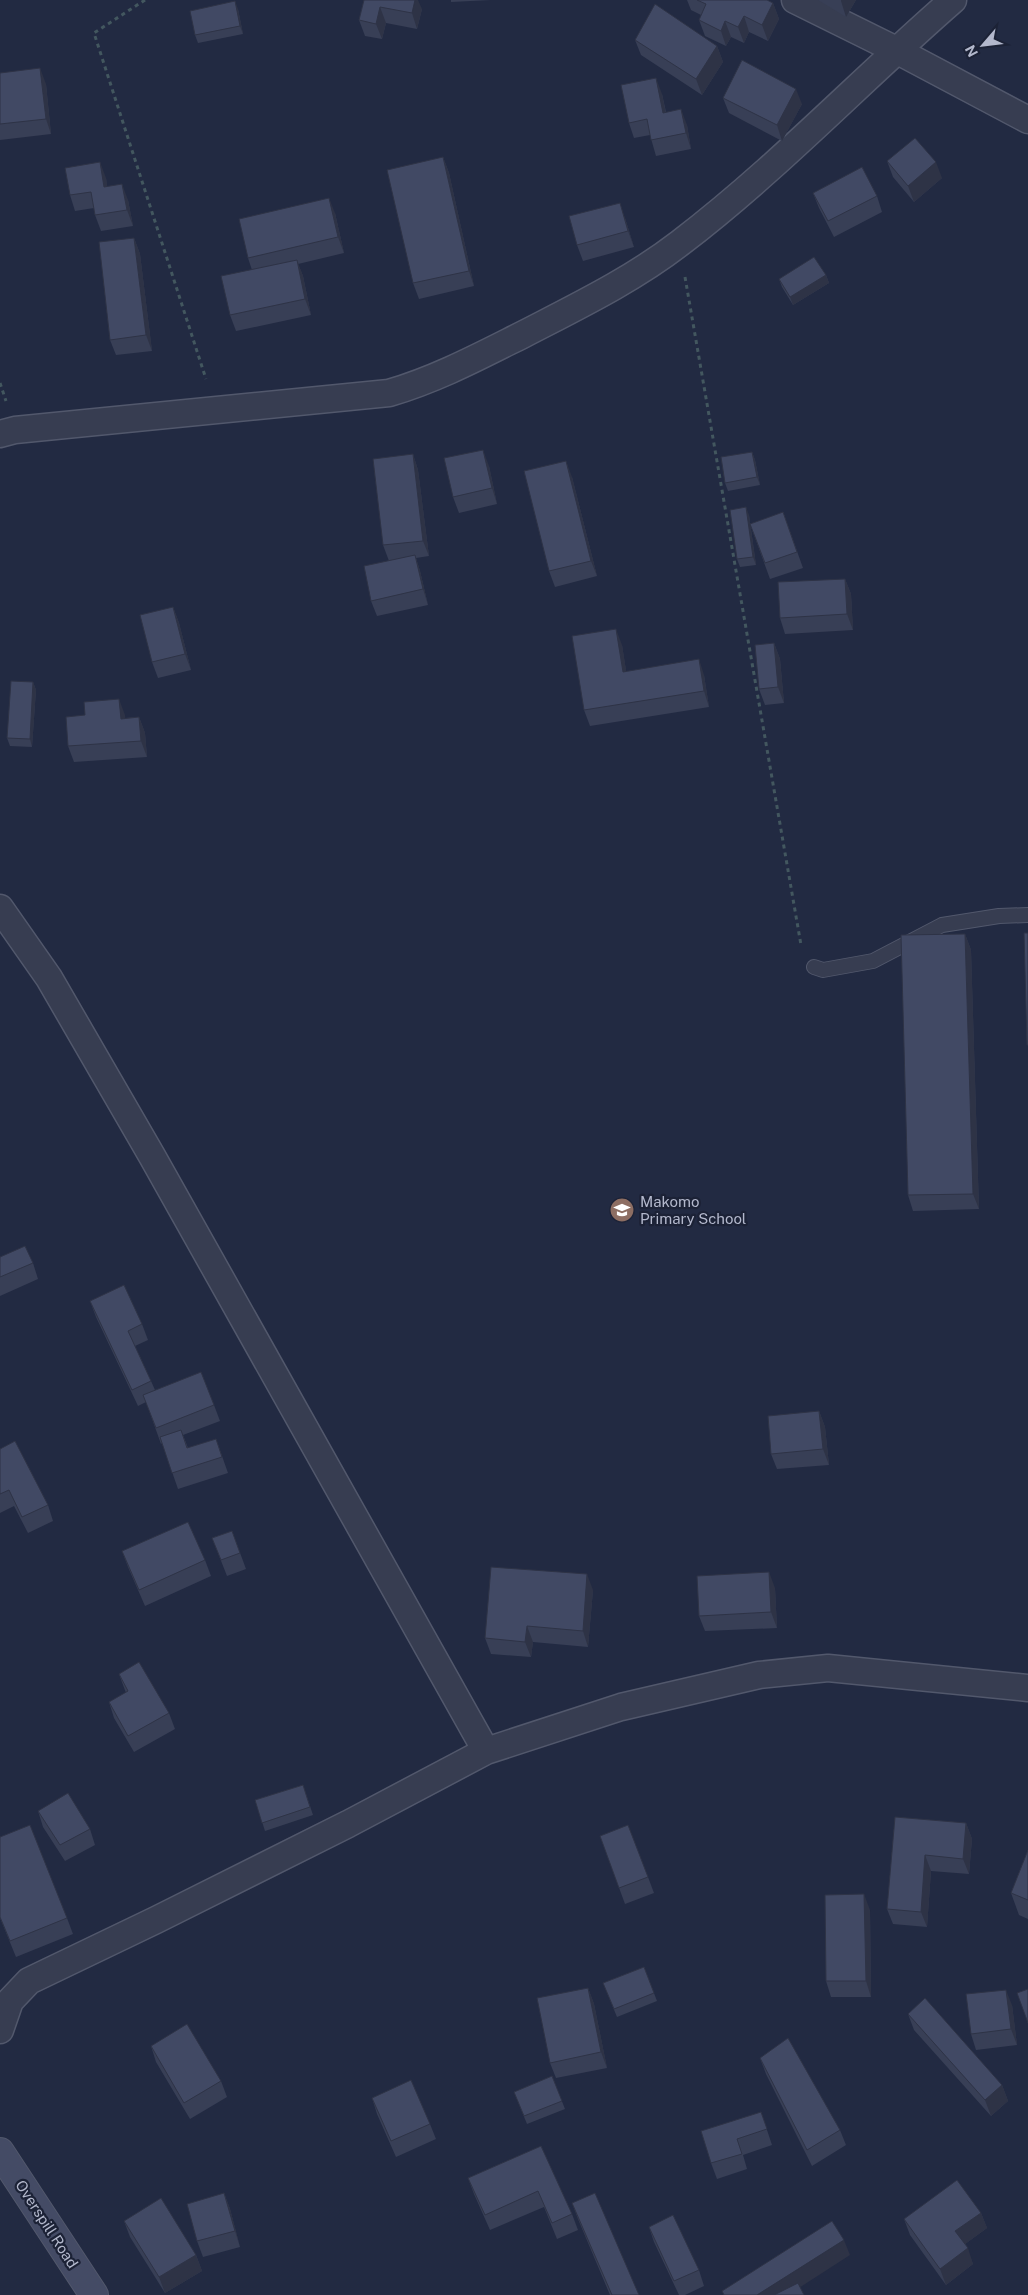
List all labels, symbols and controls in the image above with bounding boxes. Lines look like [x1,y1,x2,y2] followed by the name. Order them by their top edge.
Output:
[958,20,1008,70] north arrow
[962,43,981,60] text: N
[640,1193,746,1227] place label: Makomo Primary School
[609,1197,635,1223] school or university icon: Makomo Primary School
[12,2177,82,2271] street label: Overspill Road

